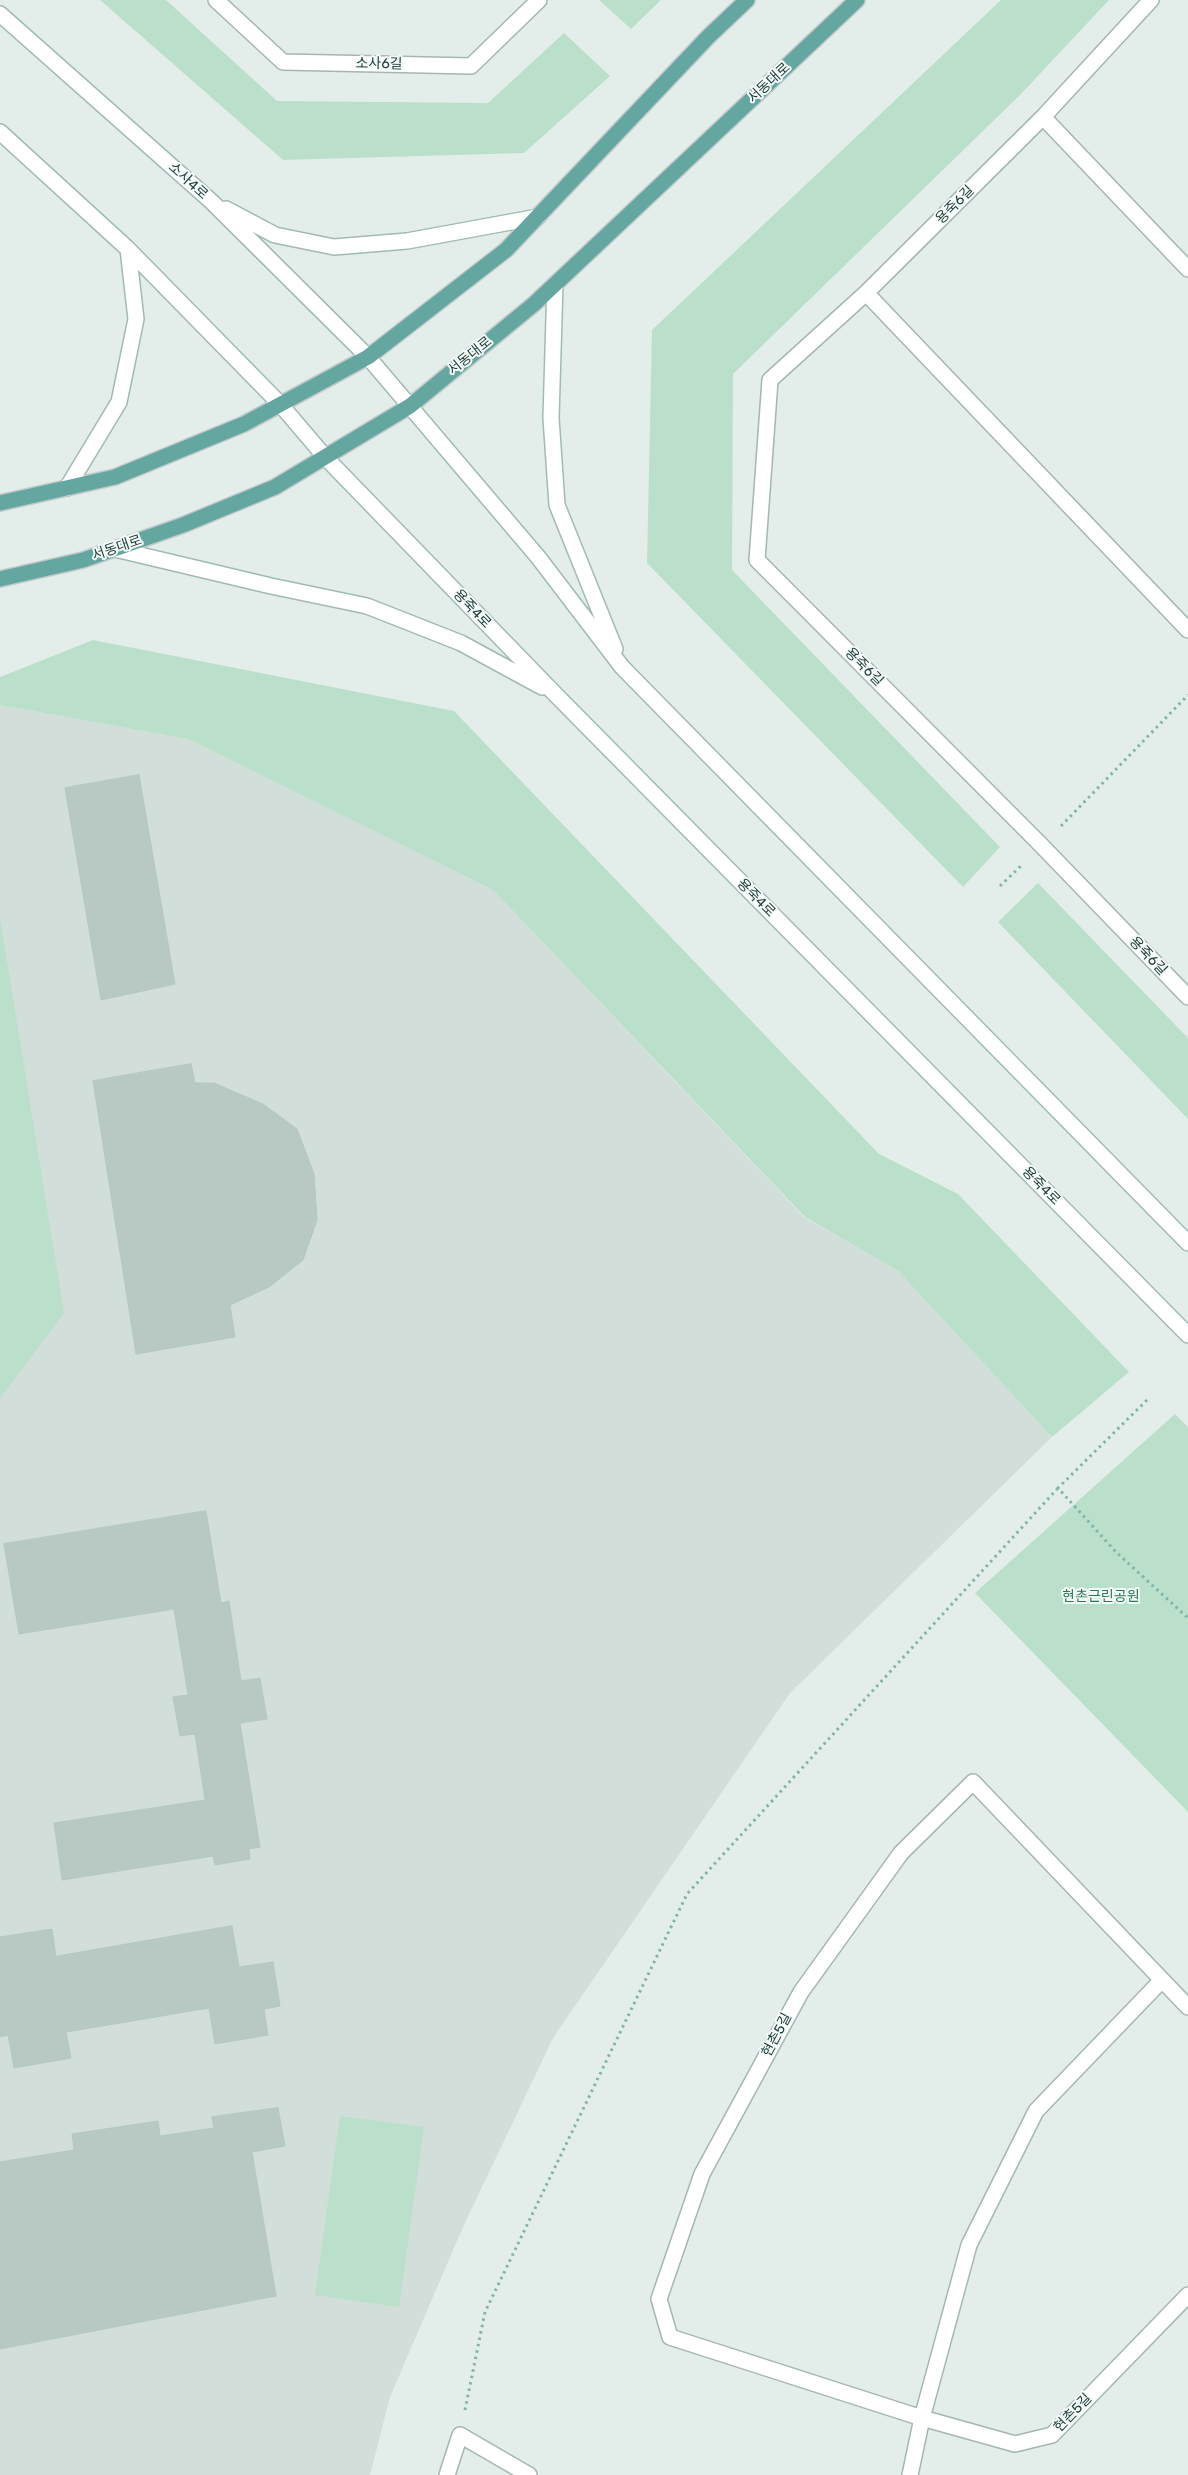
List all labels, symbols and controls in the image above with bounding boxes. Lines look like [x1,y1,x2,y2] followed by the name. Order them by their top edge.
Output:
[355,55,403,73] street label: 소사6길
[744,59,794,107] street label: 서동대로
[165,159,211,203] street label: 소사4로
[932,182,978,228] street label: 용죽6길
[445,333,495,379] street label: 서동대로
[90,532,144,564] street label: 서동대로
[450,586,494,632] street label: 용죽4로
[841,644,887,690] street label: 용죽6길
[733,875,779,921] street label: 용죽4로
[1126,933,1170,979] street label: 용죽6길
[1018,1163,1064,1209] street label: 용죽4로
[1062,1589,1140,1605] park label: 현촌근린공원
[759,2010,795,2060] street label: 현촌5길
[1051,2390,1095,2436] street label: 현촌5길

